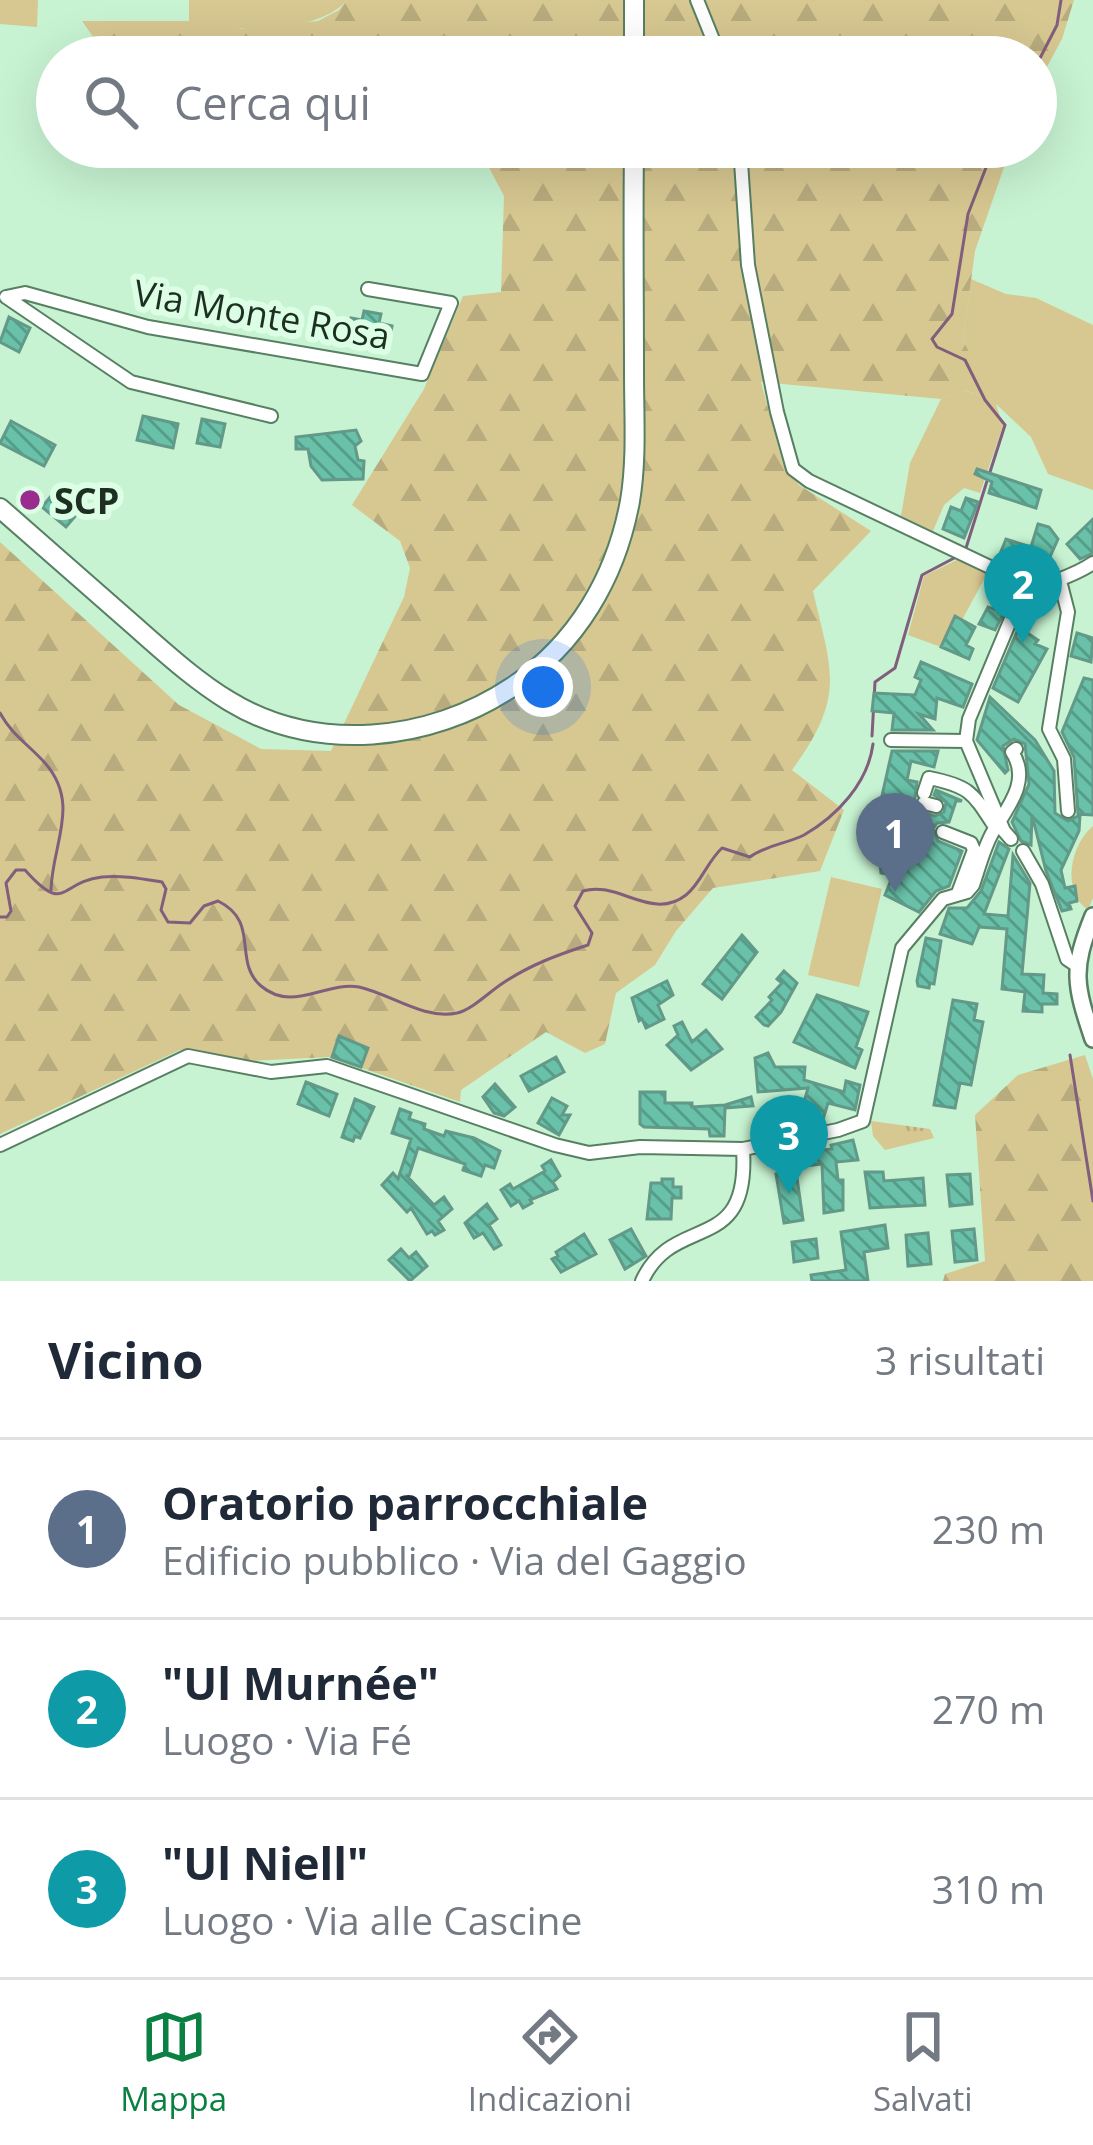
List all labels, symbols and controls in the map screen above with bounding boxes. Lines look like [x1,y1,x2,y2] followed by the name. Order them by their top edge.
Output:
[36,36,1057,168] search box
[78,69,144,135] icon: search
[174,72,371,133] text: Cerca qui
[130,267,394,361] street label: Via Monte Rosa
[54,476,119,525] place label: SCP
[17,487,43,513] marker: SCP
[984,544,1062,643] pin: 2
[513,657,573,717] your location
[856,793,934,892] pin: 1
[750,1095,828,1194] pin: 3
[48,1324,204,1394] text: Vicino
[875,1333,1045,1386] text: 3 risultati
[162,1472,648,1533] text: Oratorio parrocchiale
[76,1502,98,1555] text: 1
[932,1502,1045,1555] text: 230 m
[162,1533,747,1586] text: Edificio pubblico · Via del Gaggio
[162,1652,439,1713] text: "Ul Murnée"
[76,1682,98,1735] text: 2
[932,1682,1045,1735] text: 270 m
[162,1713,412,1766] text: Luogo · Via Fé
[162,1832,368,1893] text: "Ul Niell"
[76,1862,98,1915] text: 3
[932,1862,1045,1915] text: 310 m
[162,1893,582,1946] text: Luogo · Via alle Cascine
[120,2004,227,2121] tab: Mappa
[468,2004,632,2121] tab: Indicazioni
[873,2004,973,2121] tab: Salvati

